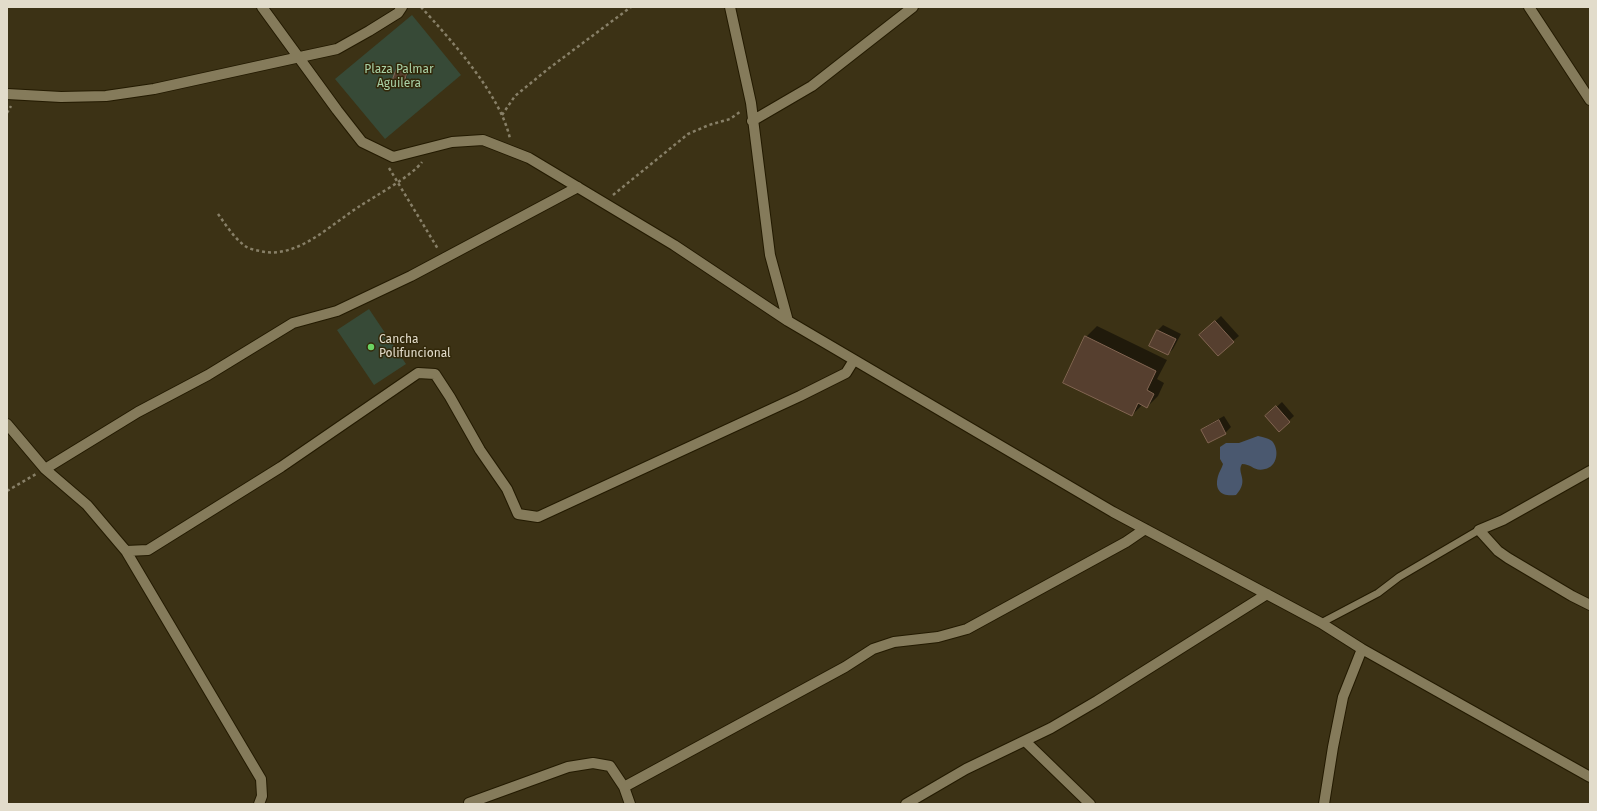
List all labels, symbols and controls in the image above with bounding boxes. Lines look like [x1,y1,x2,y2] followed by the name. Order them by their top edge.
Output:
[364,63,434,91] park label: Plaza Palmar Aguilera
[379,333,451,361] place label: Cancha Polifuncional
[366,342,376,352] marker: Cancha Polifuncional

